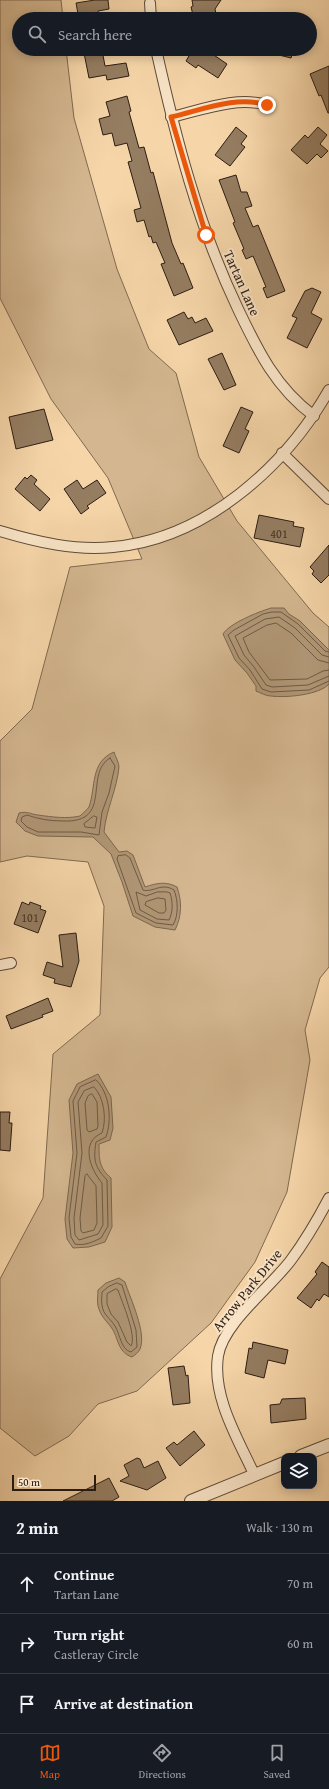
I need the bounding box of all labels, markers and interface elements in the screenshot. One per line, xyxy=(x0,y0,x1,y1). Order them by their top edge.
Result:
search box xyxy=(12,12,317,56)
icon: search xyxy=(26,23,48,45)
text: Search here xyxy=(58,24,132,45)
route end xyxy=(258,96,276,114)
route start xyxy=(197,226,215,244)
street label: Tartan Lane xyxy=(219,247,266,319)
house number: 401 xyxy=(270,525,288,542)
house number: 101 xyxy=(21,909,39,926)
street label: Arrow Park Drive xyxy=(207,1244,287,1336)
map controls xyxy=(281,1453,317,1489)
button: layers xyxy=(281,1453,317,1489)
scale bar xyxy=(12,1473,96,1492)
text: 50 m xyxy=(18,1474,40,1490)
text: 2 min xyxy=(16,1515,58,1540)
text: Walk · 130 m xyxy=(246,1518,313,1537)
text: Continue xyxy=(54,1564,115,1585)
icon: ahead xyxy=(16,1573,38,1595)
text: 70 m xyxy=(287,1574,313,1593)
text: Tartan Lane xyxy=(54,1585,119,1604)
text: Turn right xyxy=(54,1624,125,1645)
icon: right xyxy=(16,1633,38,1655)
text: 60 m xyxy=(287,1634,313,1653)
text: Castleray Circle xyxy=(54,1645,139,1664)
icon: arrive xyxy=(16,1693,38,1715)
text: Arrive at destination xyxy=(54,1693,193,1714)
tab: Map xyxy=(39,1742,61,1782)
tab: Directions xyxy=(139,1742,186,1782)
tab: Saved xyxy=(263,1742,290,1782)

